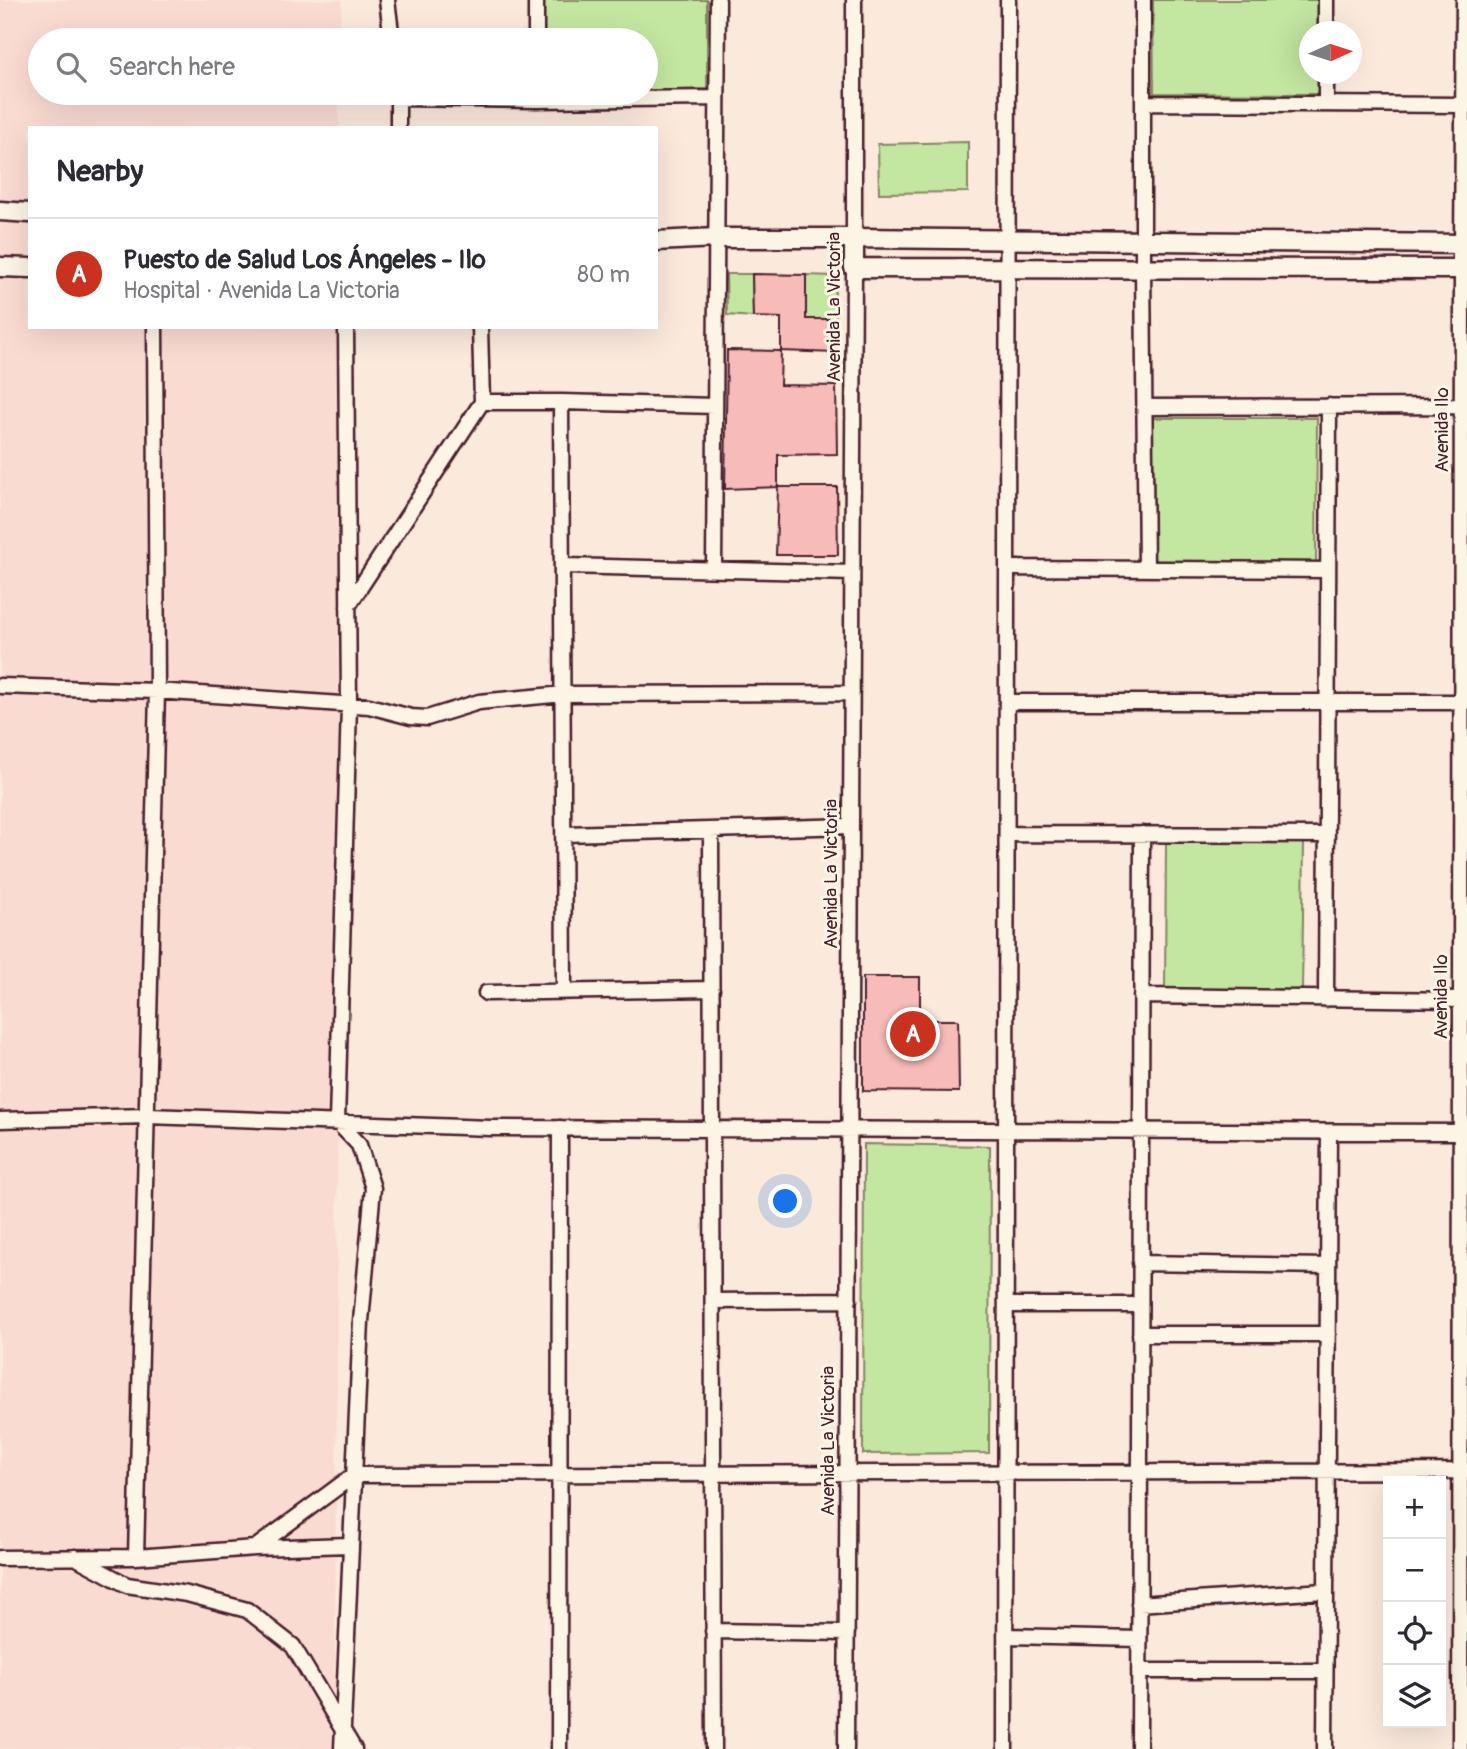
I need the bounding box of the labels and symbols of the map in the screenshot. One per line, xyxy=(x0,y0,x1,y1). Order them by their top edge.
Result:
north arrow xyxy=(1299,21,1362,84)
street label: Avenida La Victoria xyxy=(822,232,846,382)
street label: Avenida Ilo xyxy=(1430,387,1454,473)
street label: Avenida La Victoria xyxy=(819,799,843,949)
street label: Avenida Ilo xyxy=(1429,954,1453,1040)
pin: A xyxy=(890,1008,936,1060)
your location xyxy=(768,1184,802,1218)
street label: Avenida La Victoria xyxy=(816,1366,840,1516)

